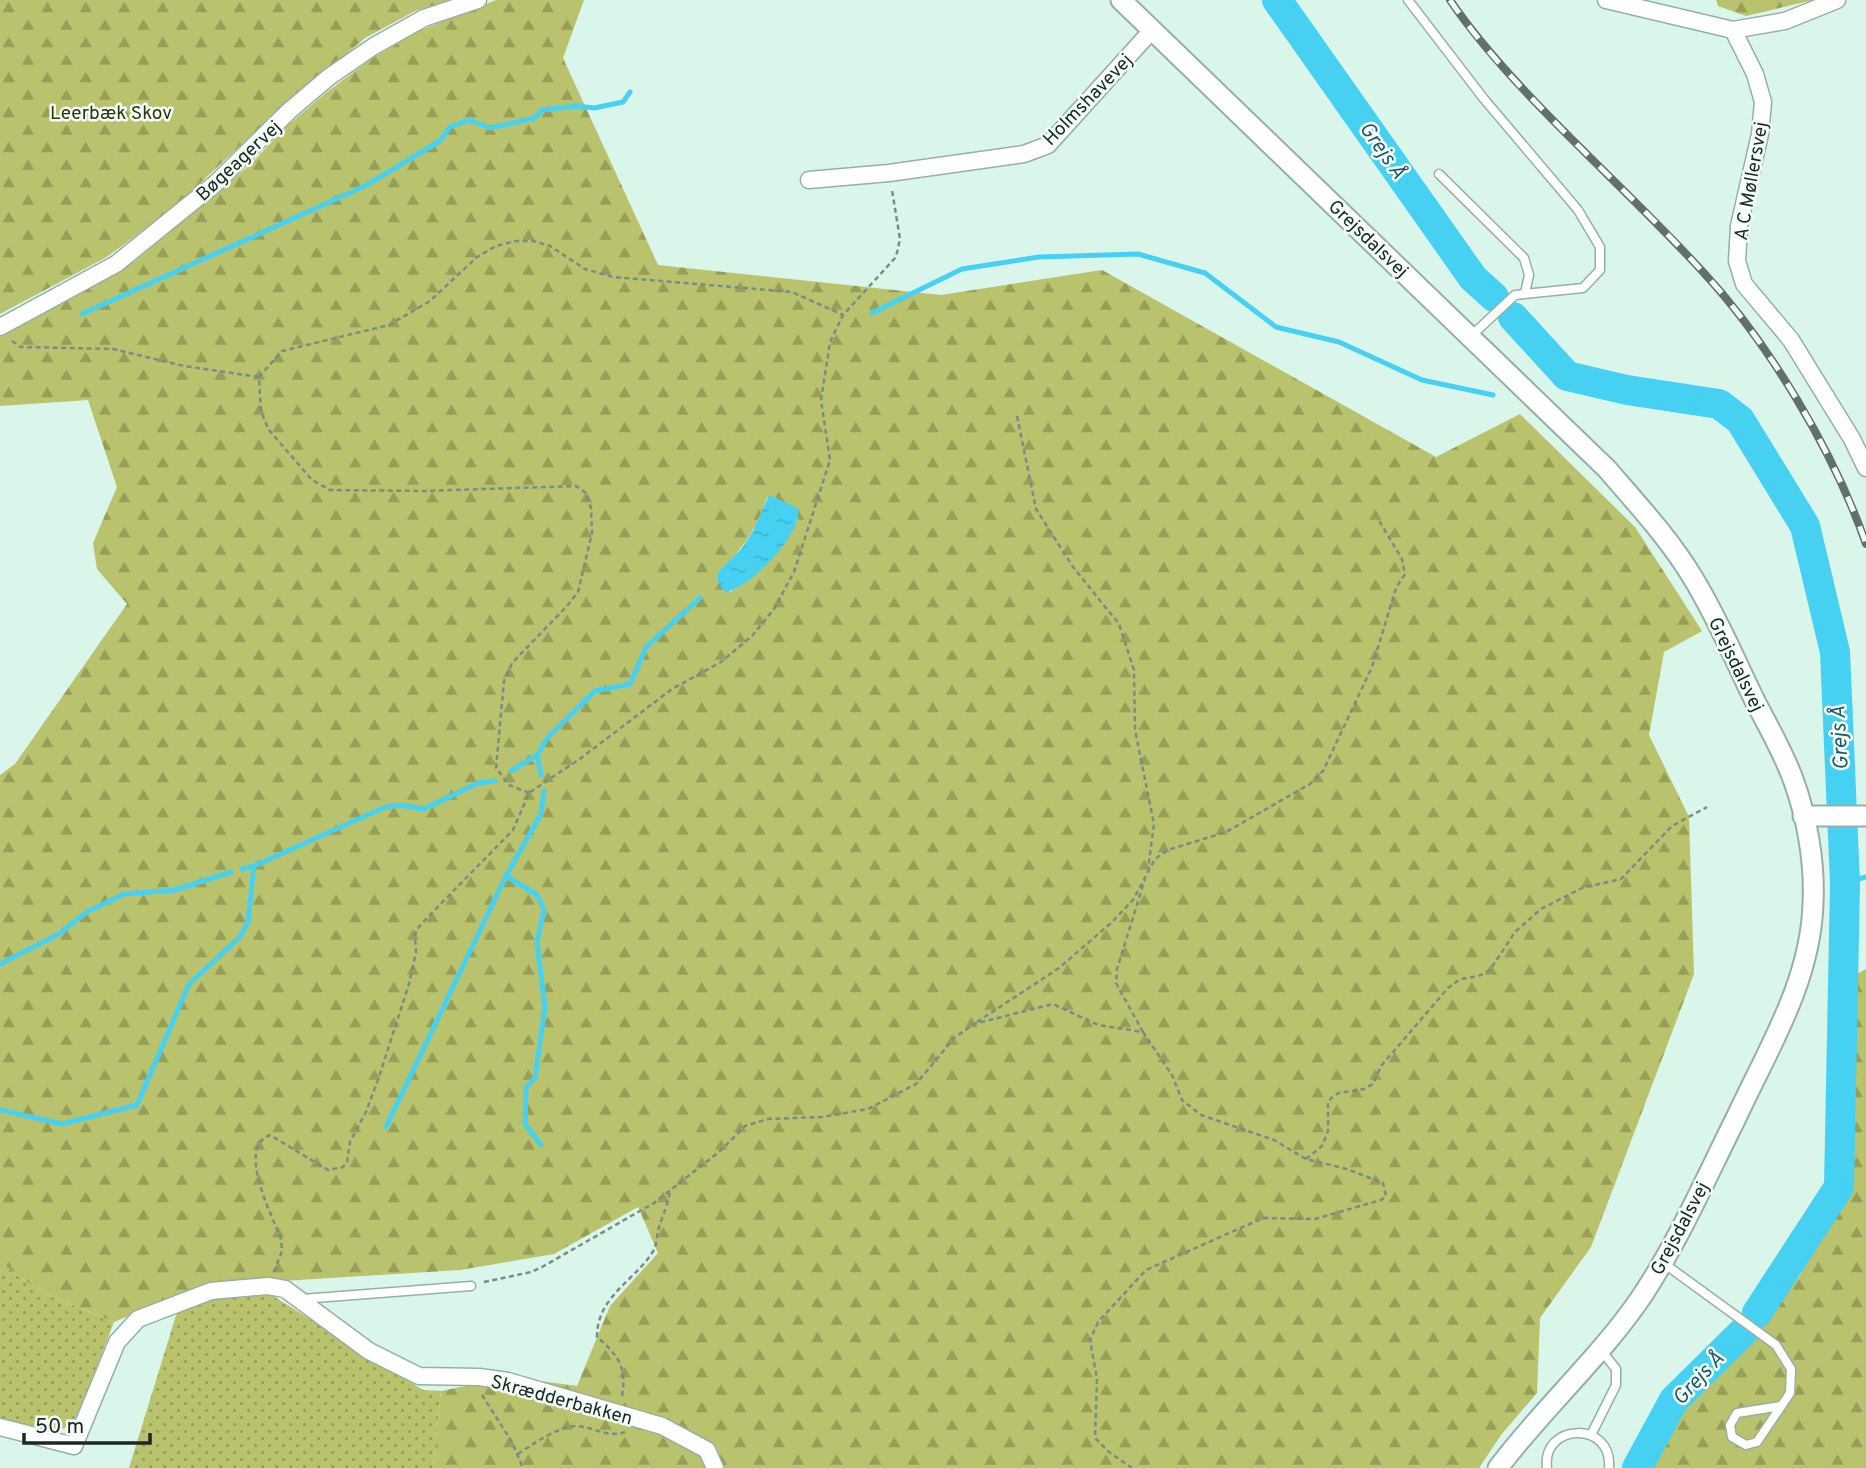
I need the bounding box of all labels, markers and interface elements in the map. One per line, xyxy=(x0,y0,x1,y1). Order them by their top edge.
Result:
street label: Holmshavevej xyxy=(1039,49,1138,151)
park label: Leerbæk Skov xyxy=(50,102,172,126)
street label: Bøgeagervej xyxy=(192,116,287,207)
water label: Grejs Å xyxy=(1352,117,1411,185)
street label: A C Møllersvej xyxy=(1730,120,1774,243)
street label: Grejsdalsvej xyxy=(1322,195,1413,284)
street label: Grejsdalsvej xyxy=(1702,613,1768,716)
water label: Grejs Å xyxy=(1825,705,1856,771)
street label: Grejsdalsvej xyxy=(1646,1178,1715,1280)
water label: Grejs Å xyxy=(1667,1346,1731,1412)
street label: Skrædderbakken xyxy=(488,1370,635,1431)
scale bar xyxy=(24,1402,150,1446)
text: 50 m xyxy=(35,1414,84,1441)

